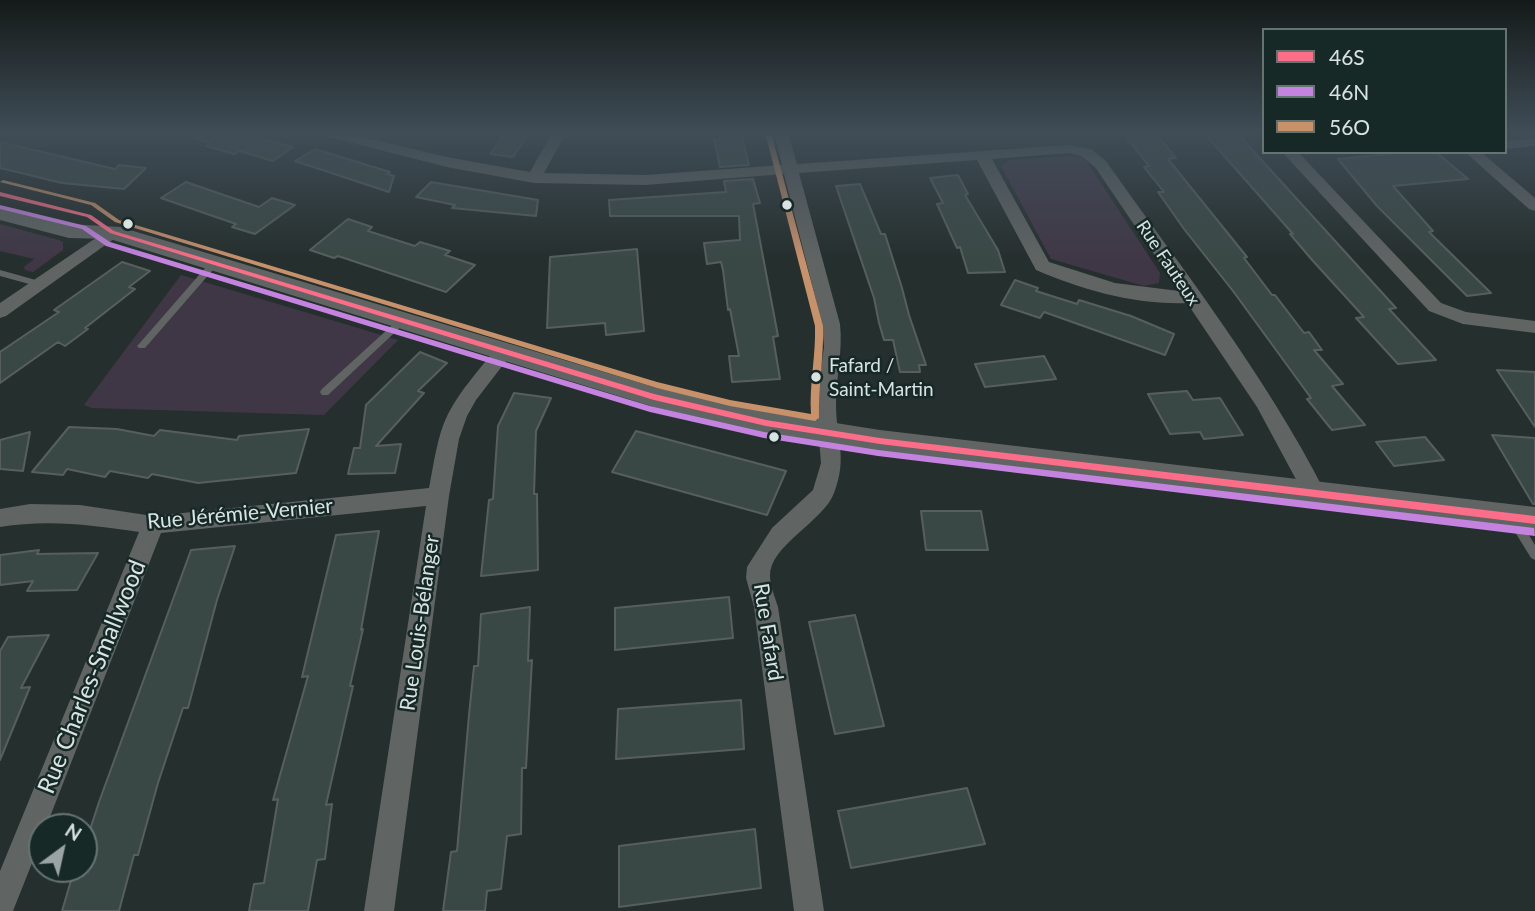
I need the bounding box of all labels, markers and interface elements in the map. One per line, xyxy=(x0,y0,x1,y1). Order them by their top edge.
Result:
legend xyxy=(1262,28,1507,154)
text: 46S xyxy=(1329,44,1365,69)
text: 46N xyxy=(1329,79,1369,104)
text: 56O xyxy=(1329,114,1370,139)
unlabelled marker xyxy=(780,198,794,212)
street label: Rue Fauteux xyxy=(1132,216,1204,310)
unlabelled marker xyxy=(121,217,135,231)
place label: Fafard / Saint-Martin xyxy=(829,355,934,399)
marker: Fafard / Saint-Martin xyxy=(809,370,823,384)
unlabelled marker xyxy=(767,430,781,444)
street label: Rue Jérémie-Vernier xyxy=(146,493,334,535)
street label: Rue Louis-Bélanger xyxy=(395,533,445,713)
street label: Rue Charles-Smallwood xyxy=(32,556,152,798)
street label: Rue Fafard xyxy=(748,581,788,683)
north arrow xyxy=(28,813,98,883)
text: N xyxy=(61,818,86,845)

